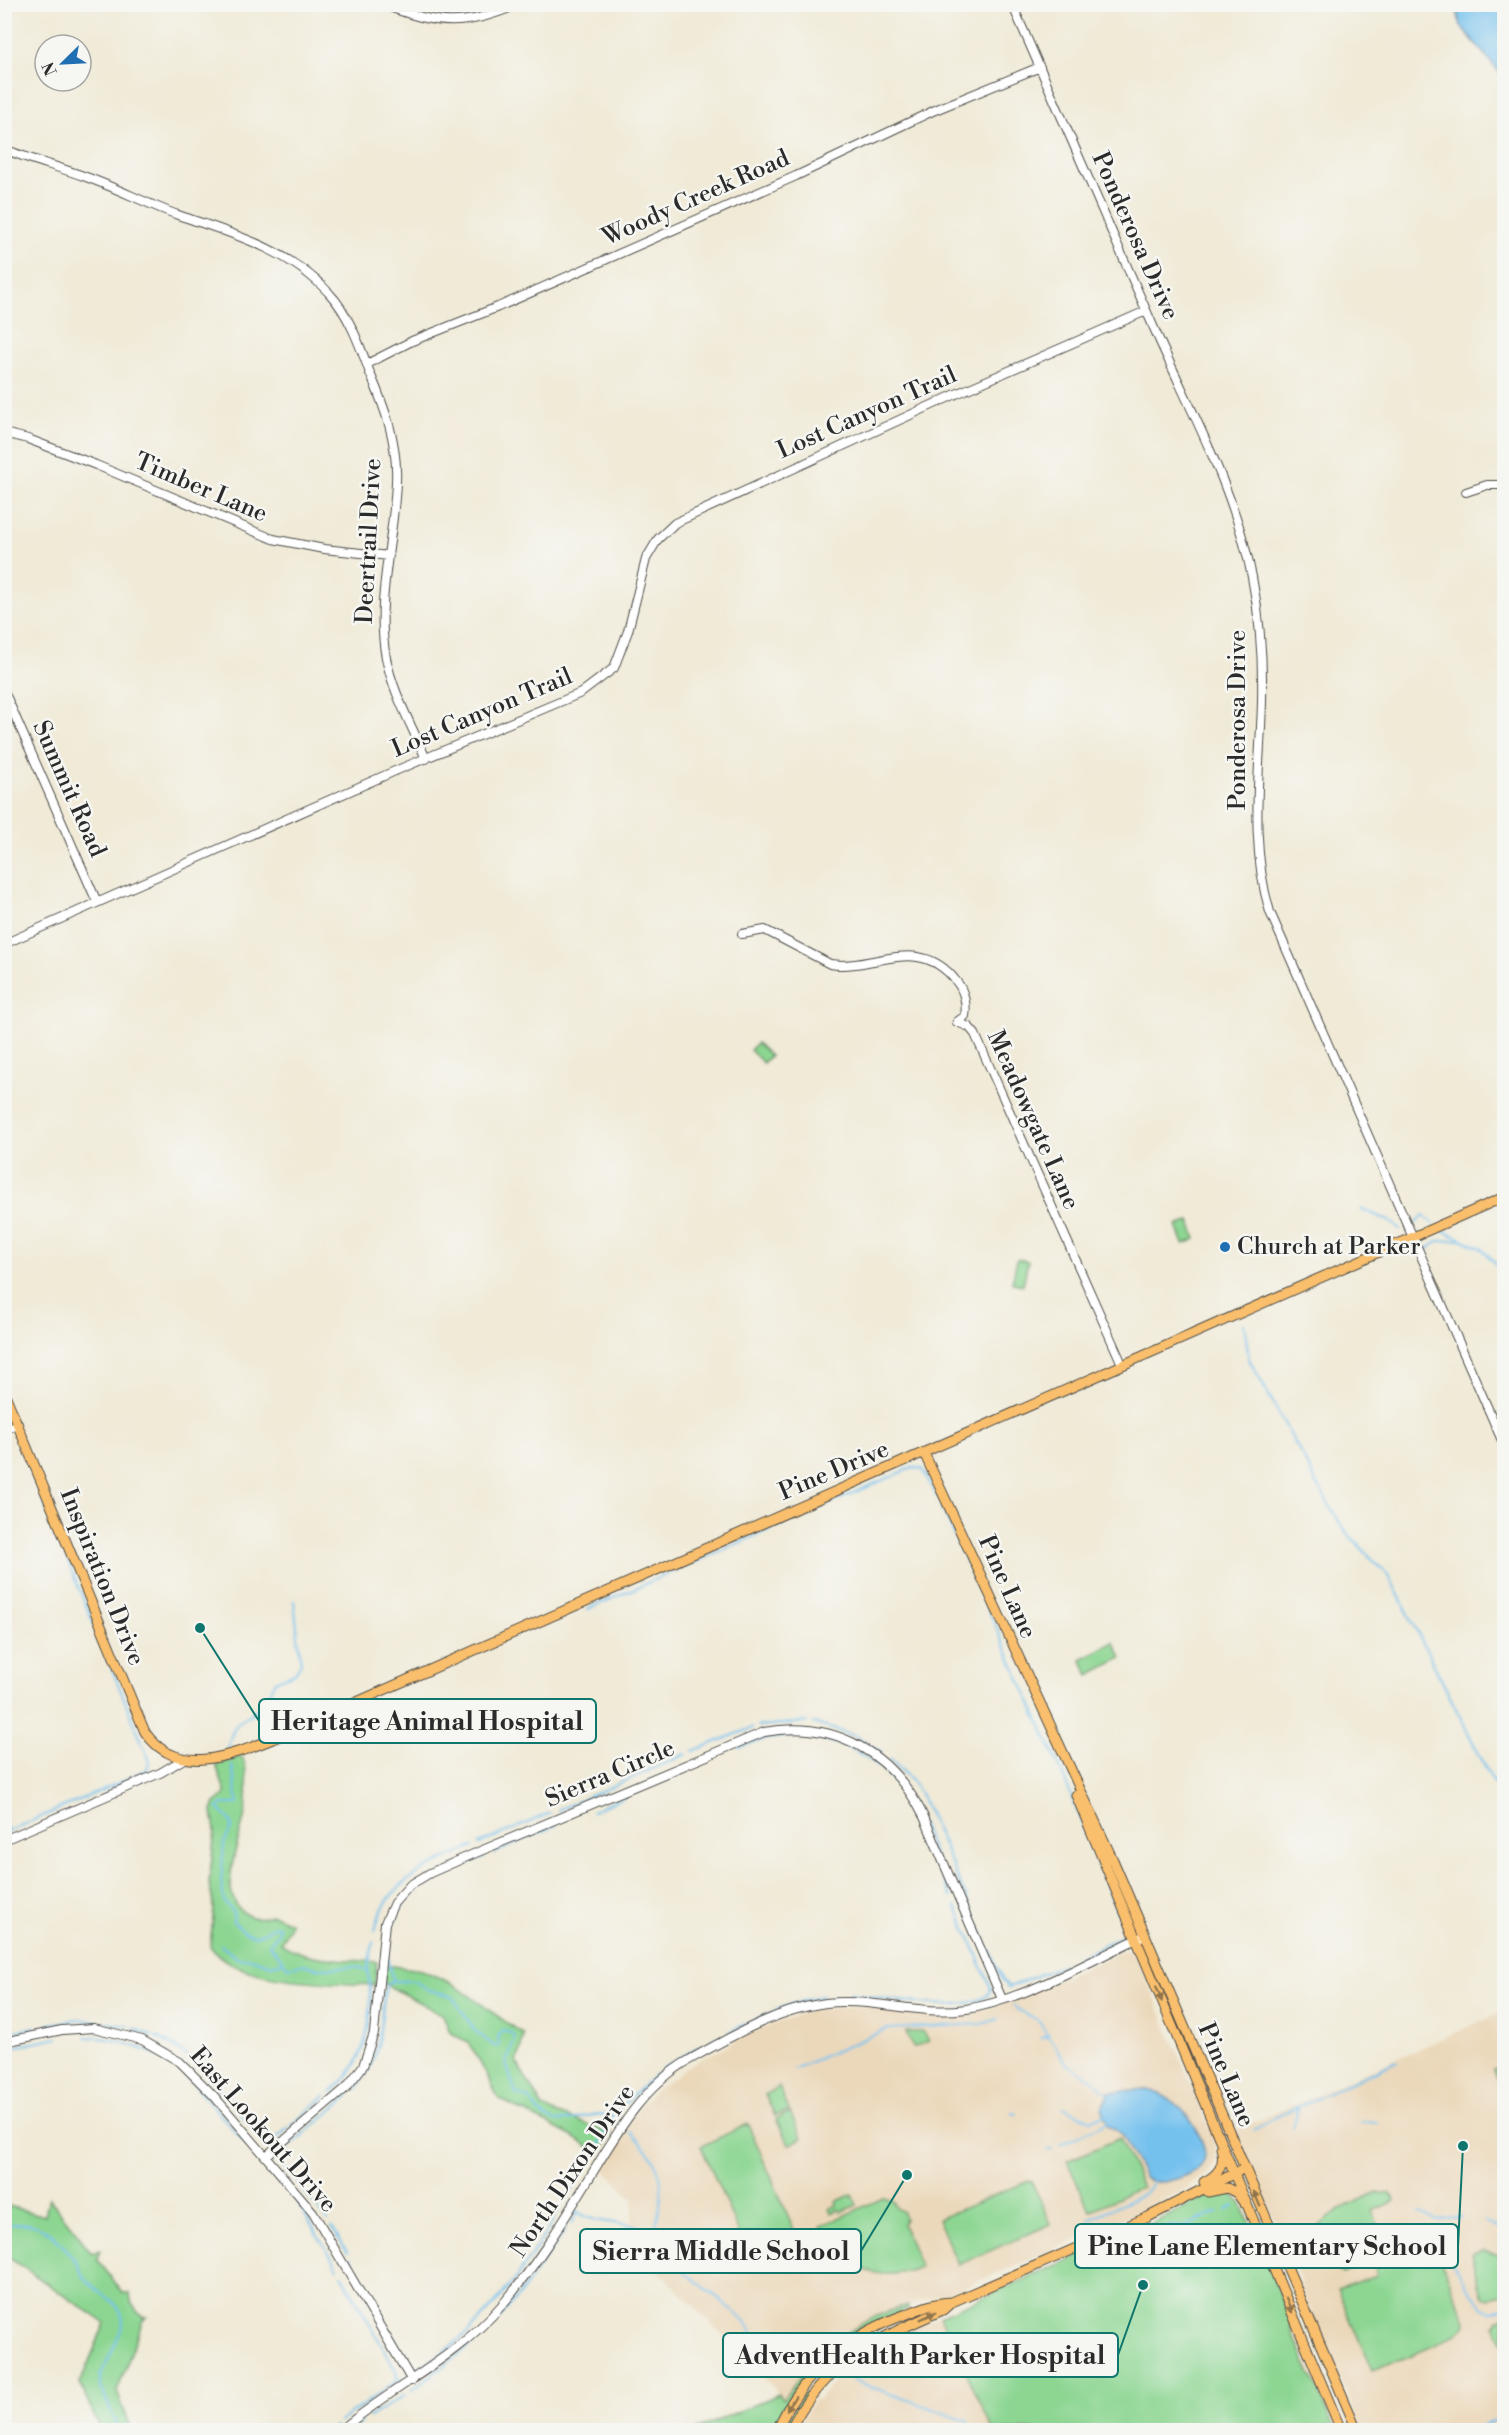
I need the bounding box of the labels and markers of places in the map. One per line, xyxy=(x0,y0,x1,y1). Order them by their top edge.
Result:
place label: Church at Parker xyxy=(1237,1232,1421,1262)
marker: Church at Parker xyxy=(1218,1240,1232,1254)
callout: Heritage Animal Hospital xyxy=(259,1699,596,1743)
callout: Pine Lane Elementary School xyxy=(1075,2224,1458,2268)
callout: Sierra Middle School xyxy=(580,2229,861,2273)
callout: AdventHealth Parker Hospital xyxy=(723,2333,1118,2377)

